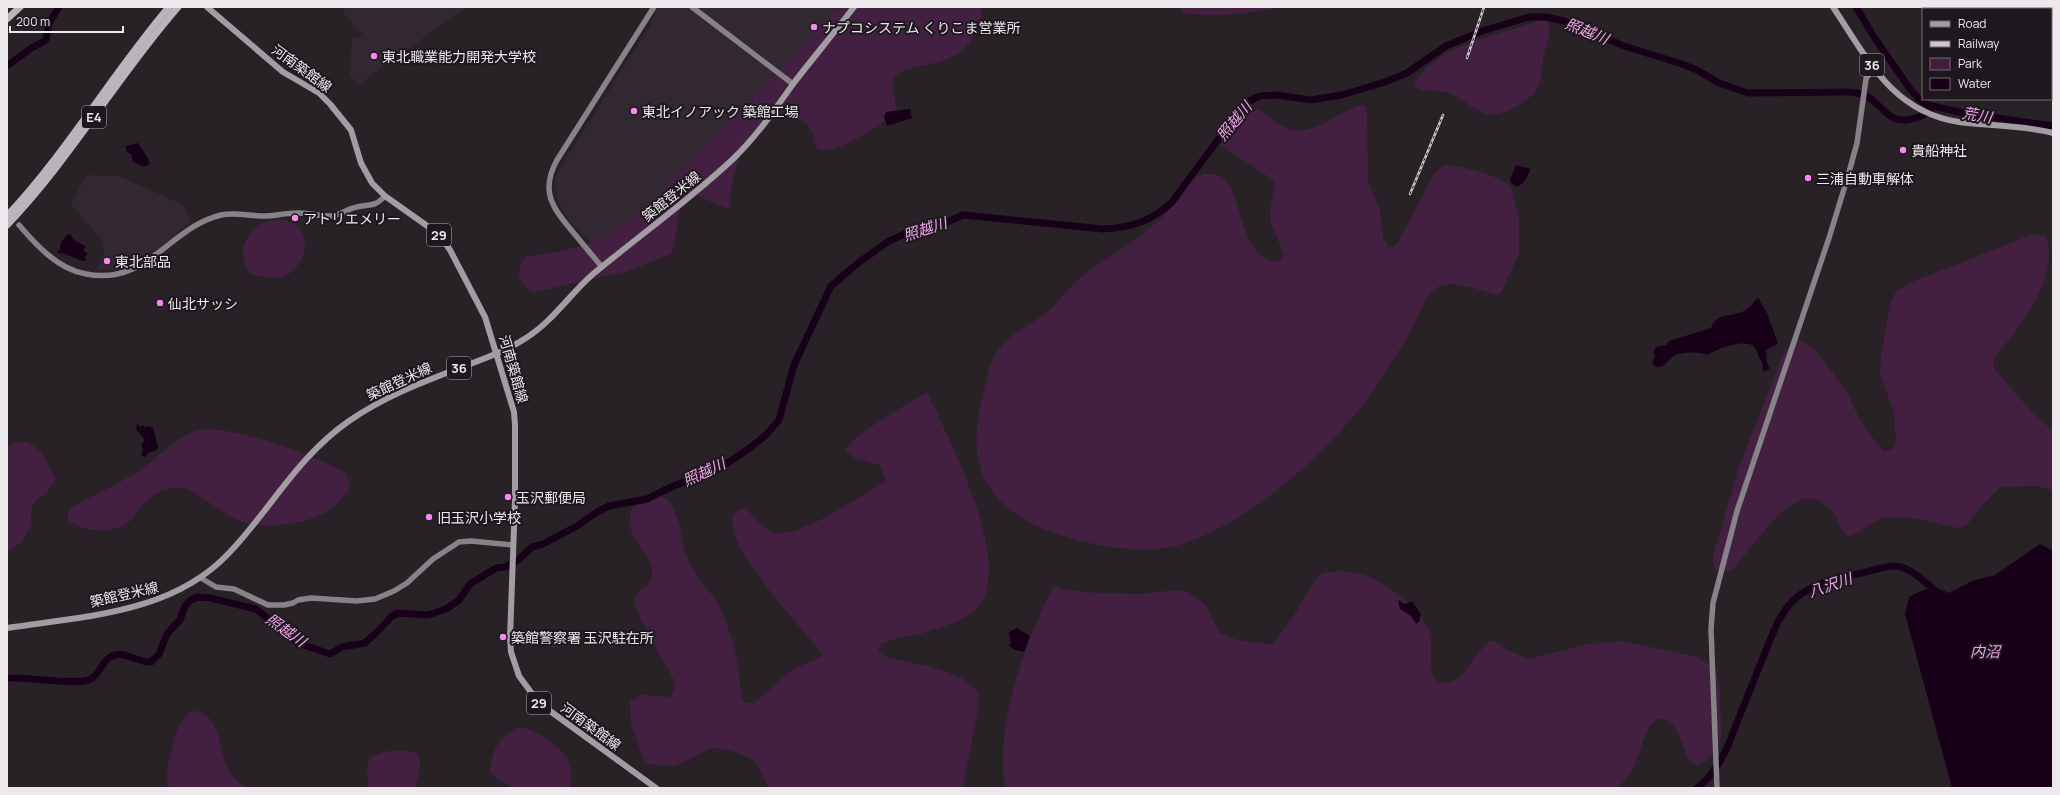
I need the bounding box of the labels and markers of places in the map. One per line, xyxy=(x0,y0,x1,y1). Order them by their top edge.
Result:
place label: ナプコシステム くりこま営業所 xyxy=(822,18,1020,37)
marker: ナプコシステム くりこま営業所 xyxy=(809,22,819,32)
place label: 東北職業能力開発大学校 xyxy=(382,47,536,66)
marker: 東北職業能力開発大学校 xyxy=(369,51,379,61)
place label: 東北イノアック 築館工場 xyxy=(642,102,799,121)
marker: 東北イノアック 築館工場 xyxy=(629,106,639,116)
place label: 貴船神社 xyxy=(1911,141,1967,160)
marker: 貴船神社 xyxy=(1898,145,1908,155)
place label: 三浦自動車解体 xyxy=(1816,169,1914,188)
marker: 三浦自動車解体 xyxy=(1803,173,1813,183)
place label: アトリエメリー xyxy=(303,209,401,228)
marker: アトリエメリー xyxy=(290,213,300,223)
place label: 東北部品 xyxy=(115,252,171,271)
marker: 東北部品 xyxy=(102,256,112,266)
place label: 仙北サッシ xyxy=(168,294,238,313)
marker: 仙北サッシ xyxy=(155,298,165,308)
place label: 玉沢郵便局 xyxy=(516,488,586,507)
marker: 玉沢郵便局 xyxy=(503,492,513,502)
place label: 旧玉沢小学校 xyxy=(437,508,521,527)
marker: 旧玉沢小学校 xyxy=(424,512,434,522)
place label: 築館警察署 玉沢駐在所 xyxy=(511,628,654,647)
marker: 築館警察署 玉沢駐在所 xyxy=(498,632,508,642)

